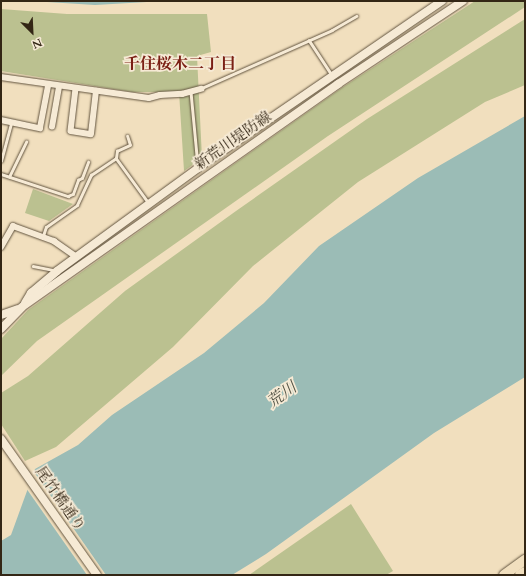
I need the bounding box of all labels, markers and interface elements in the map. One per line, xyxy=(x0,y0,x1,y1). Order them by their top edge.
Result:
north arrow xyxy=(12,12,52,52)
text: N xyxy=(30,35,45,52)
district label: 千住桜木二丁目 xyxy=(124,54,236,74)
street label: 新荒川堤防線 xyxy=(191,108,275,174)
water label: 荒川 xyxy=(263,378,301,412)
street label: 尾竹橋通り xyxy=(31,463,89,535)

